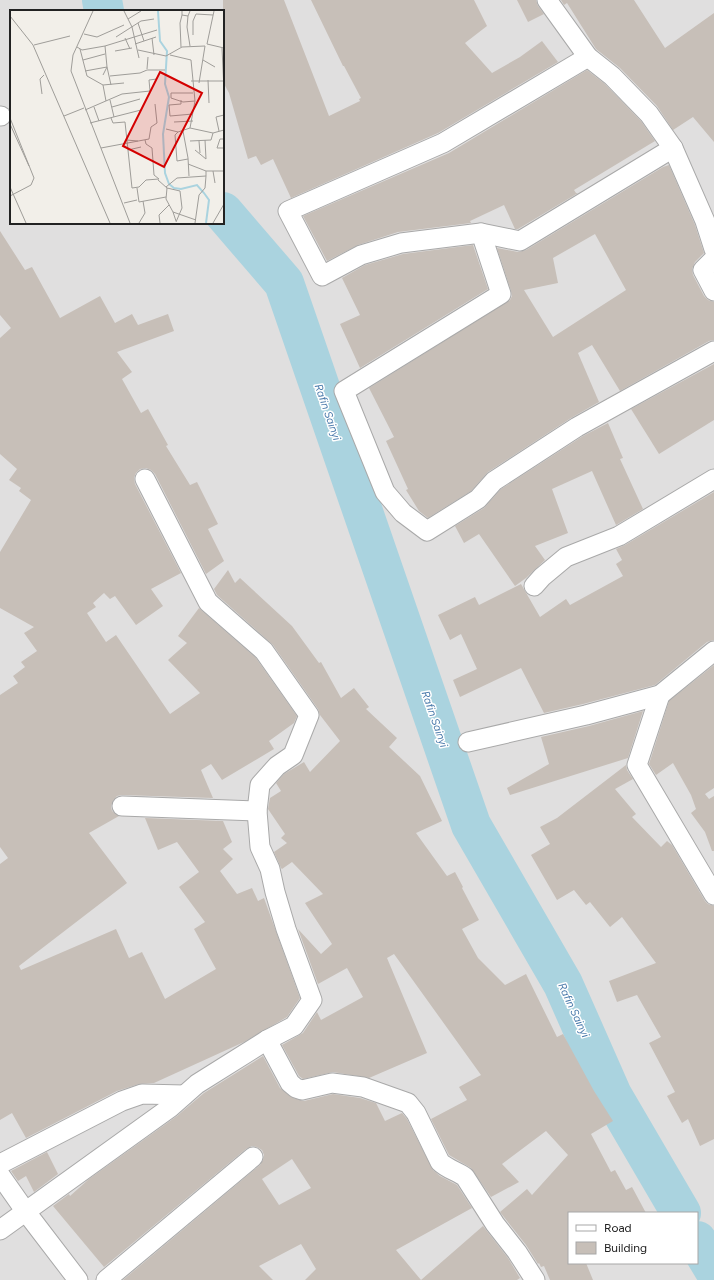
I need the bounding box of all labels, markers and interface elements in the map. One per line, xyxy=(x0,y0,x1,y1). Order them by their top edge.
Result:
inset map xyxy=(10,10,224,224)
water label: Rafin Sainyi xyxy=(312,382,343,443)
water label: Rafin Sainyi xyxy=(419,689,450,750)
water label: Rafin Sainyi xyxy=(555,981,592,1040)
legend xyxy=(568,1212,698,1264)
text: Road xyxy=(604,1221,632,1235)
text: Building xyxy=(604,1241,647,1255)

